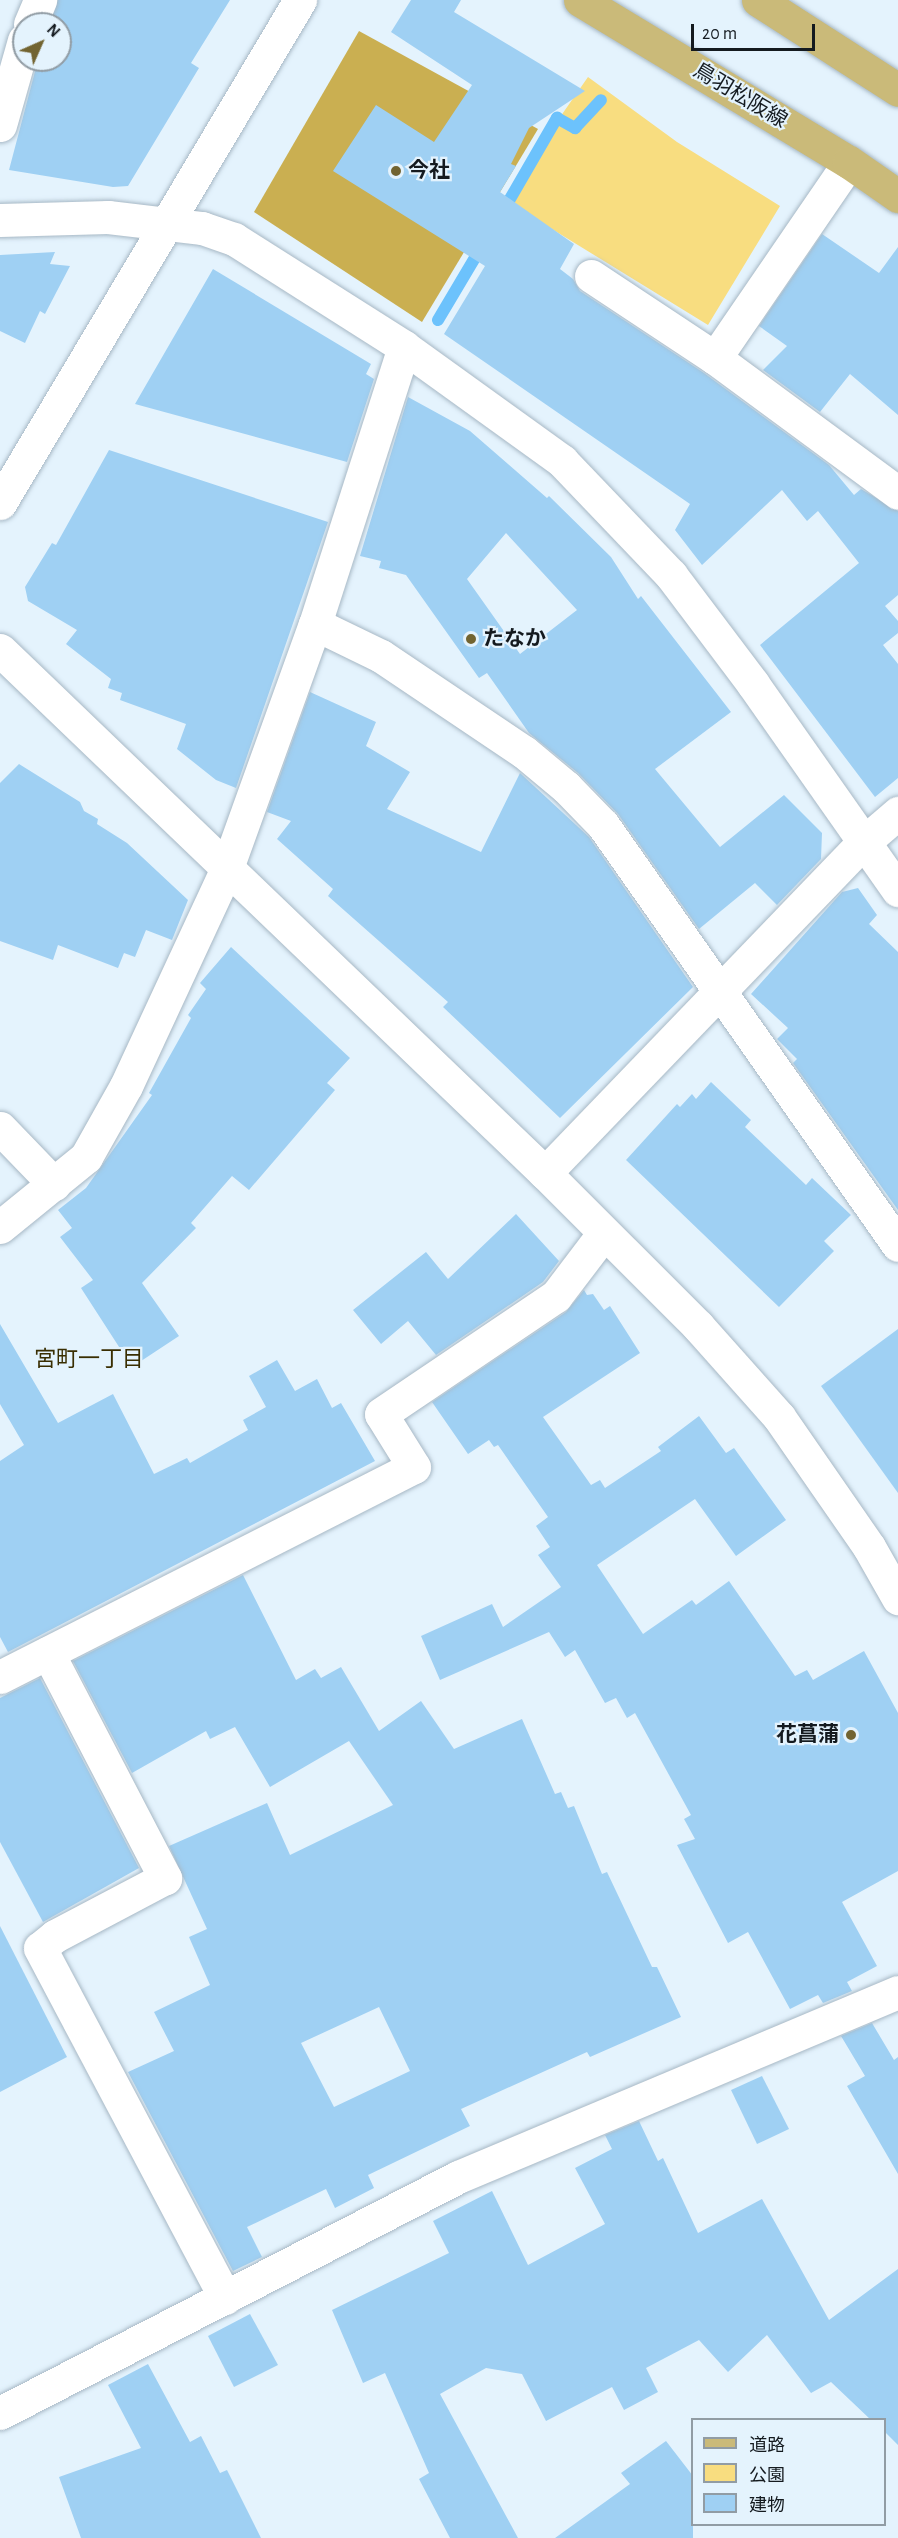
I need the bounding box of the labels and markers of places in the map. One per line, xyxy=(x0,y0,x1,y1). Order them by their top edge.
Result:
place label: 今社 xyxy=(408,158,450,184)
marker: 今社 xyxy=(389,164,403,178)
place label: たなか xyxy=(483,626,546,652)
marker: たなか xyxy=(464,632,478,646)
place label: 花菖蒲 xyxy=(776,1722,839,1748)
marker: 花菖蒲 xyxy=(844,1728,858,1742)

